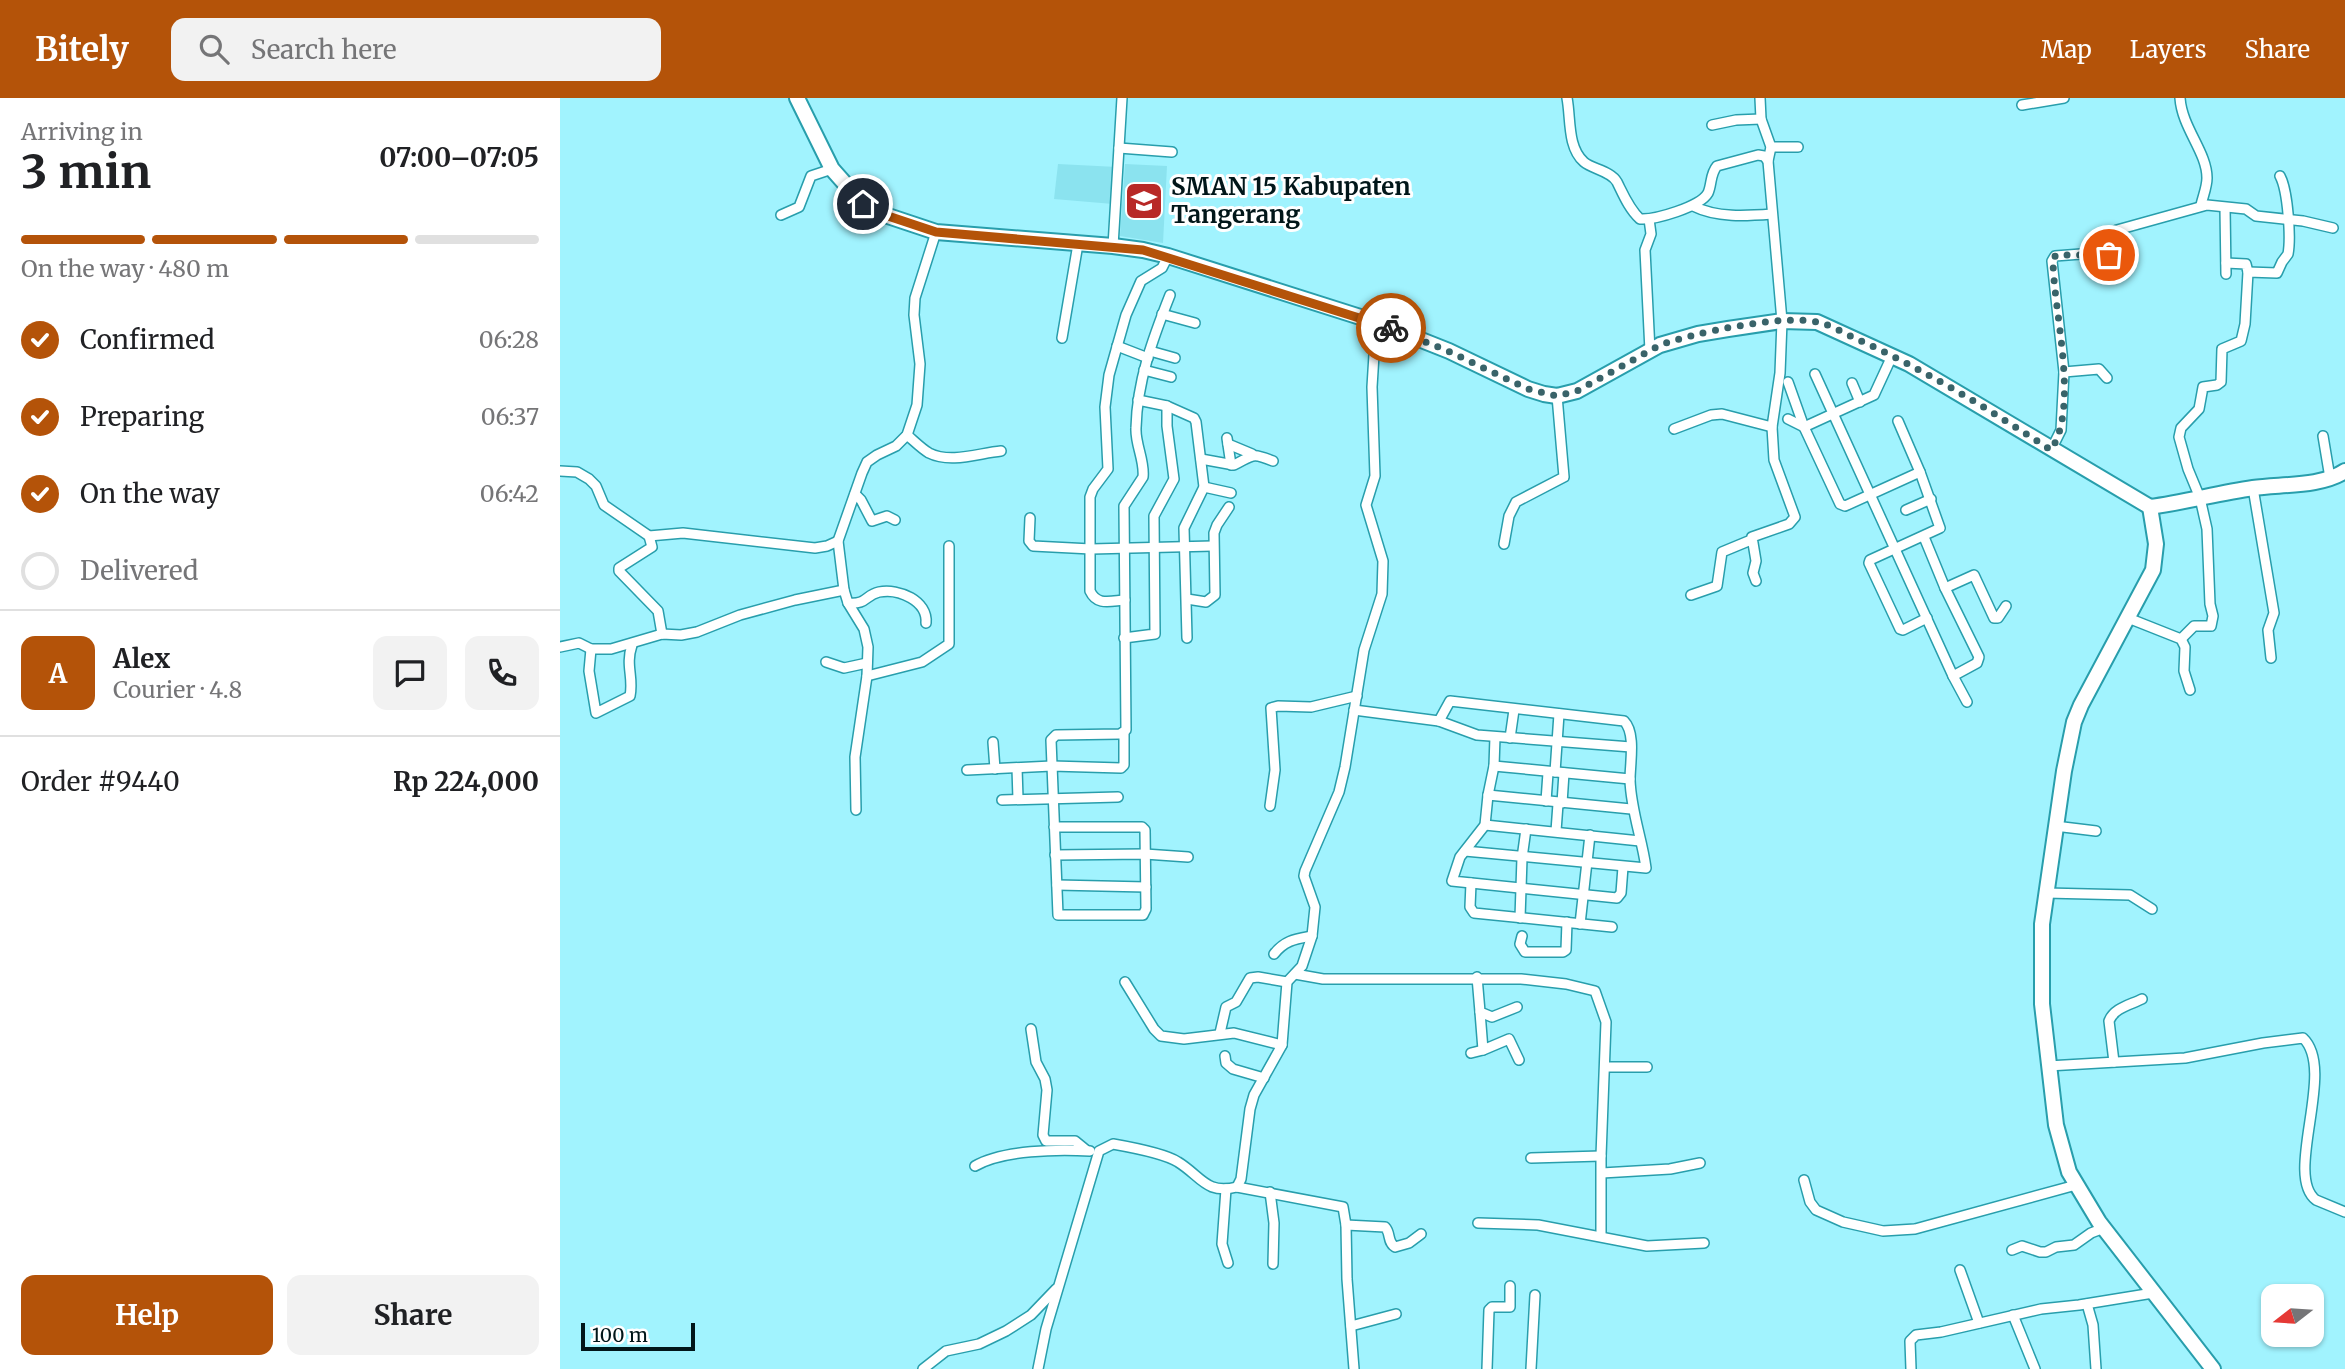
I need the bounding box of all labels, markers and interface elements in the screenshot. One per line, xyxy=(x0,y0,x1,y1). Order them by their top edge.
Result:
search box xyxy=(171,18,661,81)
text: Bitely xyxy=(35,29,129,70)
icon: search xyxy=(195,30,233,68)
text: Search here xyxy=(251,33,397,66)
text: Map xyxy=(2041,34,2092,65)
text: Layers xyxy=(2130,34,2206,65)
text: Share xyxy=(2244,34,2310,65)
text: Arriving in xyxy=(21,117,143,146)
text: 07:00–07:05 xyxy=(379,141,539,174)
text: 3 min xyxy=(21,143,151,201)
place label: SMAN 15 Kabupaten Tangerang xyxy=(1171,171,1410,230)
pin xyxy=(833,174,893,234)
school or university icon: SMAN 15 Kabupaten Tangerang xyxy=(1123,180,1165,222)
icon: home xyxy=(844,185,882,223)
pin xyxy=(2079,225,2139,285)
icon: bag xyxy=(2090,236,2128,274)
text: On the way · 480 m xyxy=(21,254,229,283)
courier xyxy=(1356,293,1426,363)
icon: bike xyxy=(1372,309,1410,347)
icon: check xyxy=(21,321,59,359)
text: Confirmed xyxy=(80,323,215,356)
text: 06:28 xyxy=(479,325,539,354)
icon: check xyxy=(21,398,59,436)
text: Preparing xyxy=(80,400,204,433)
text: 06:37 xyxy=(481,402,539,431)
icon: check xyxy=(21,475,59,513)
text: On the way xyxy=(80,477,220,510)
text: 06:42 xyxy=(480,479,539,508)
text: Delivered xyxy=(80,554,199,587)
button: chat xyxy=(373,636,447,710)
button: phone xyxy=(465,636,539,710)
text: Alex xyxy=(113,642,170,675)
text: A xyxy=(49,657,67,690)
text: Courier · 4.8 xyxy=(113,675,242,704)
text: Order #9440 xyxy=(21,765,180,798)
text: Rp 224,000 xyxy=(393,765,539,798)
button: Help xyxy=(21,1275,273,1355)
button: Share xyxy=(287,1275,539,1355)
north arrow xyxy=(2261,1284,2324,1348)
map controls xyxy=(2261,1284,2324,1347)
scale bar xyxy=(581,1320,695,1352)
text: 100 m xyxy=(592,1323,648,1347)

